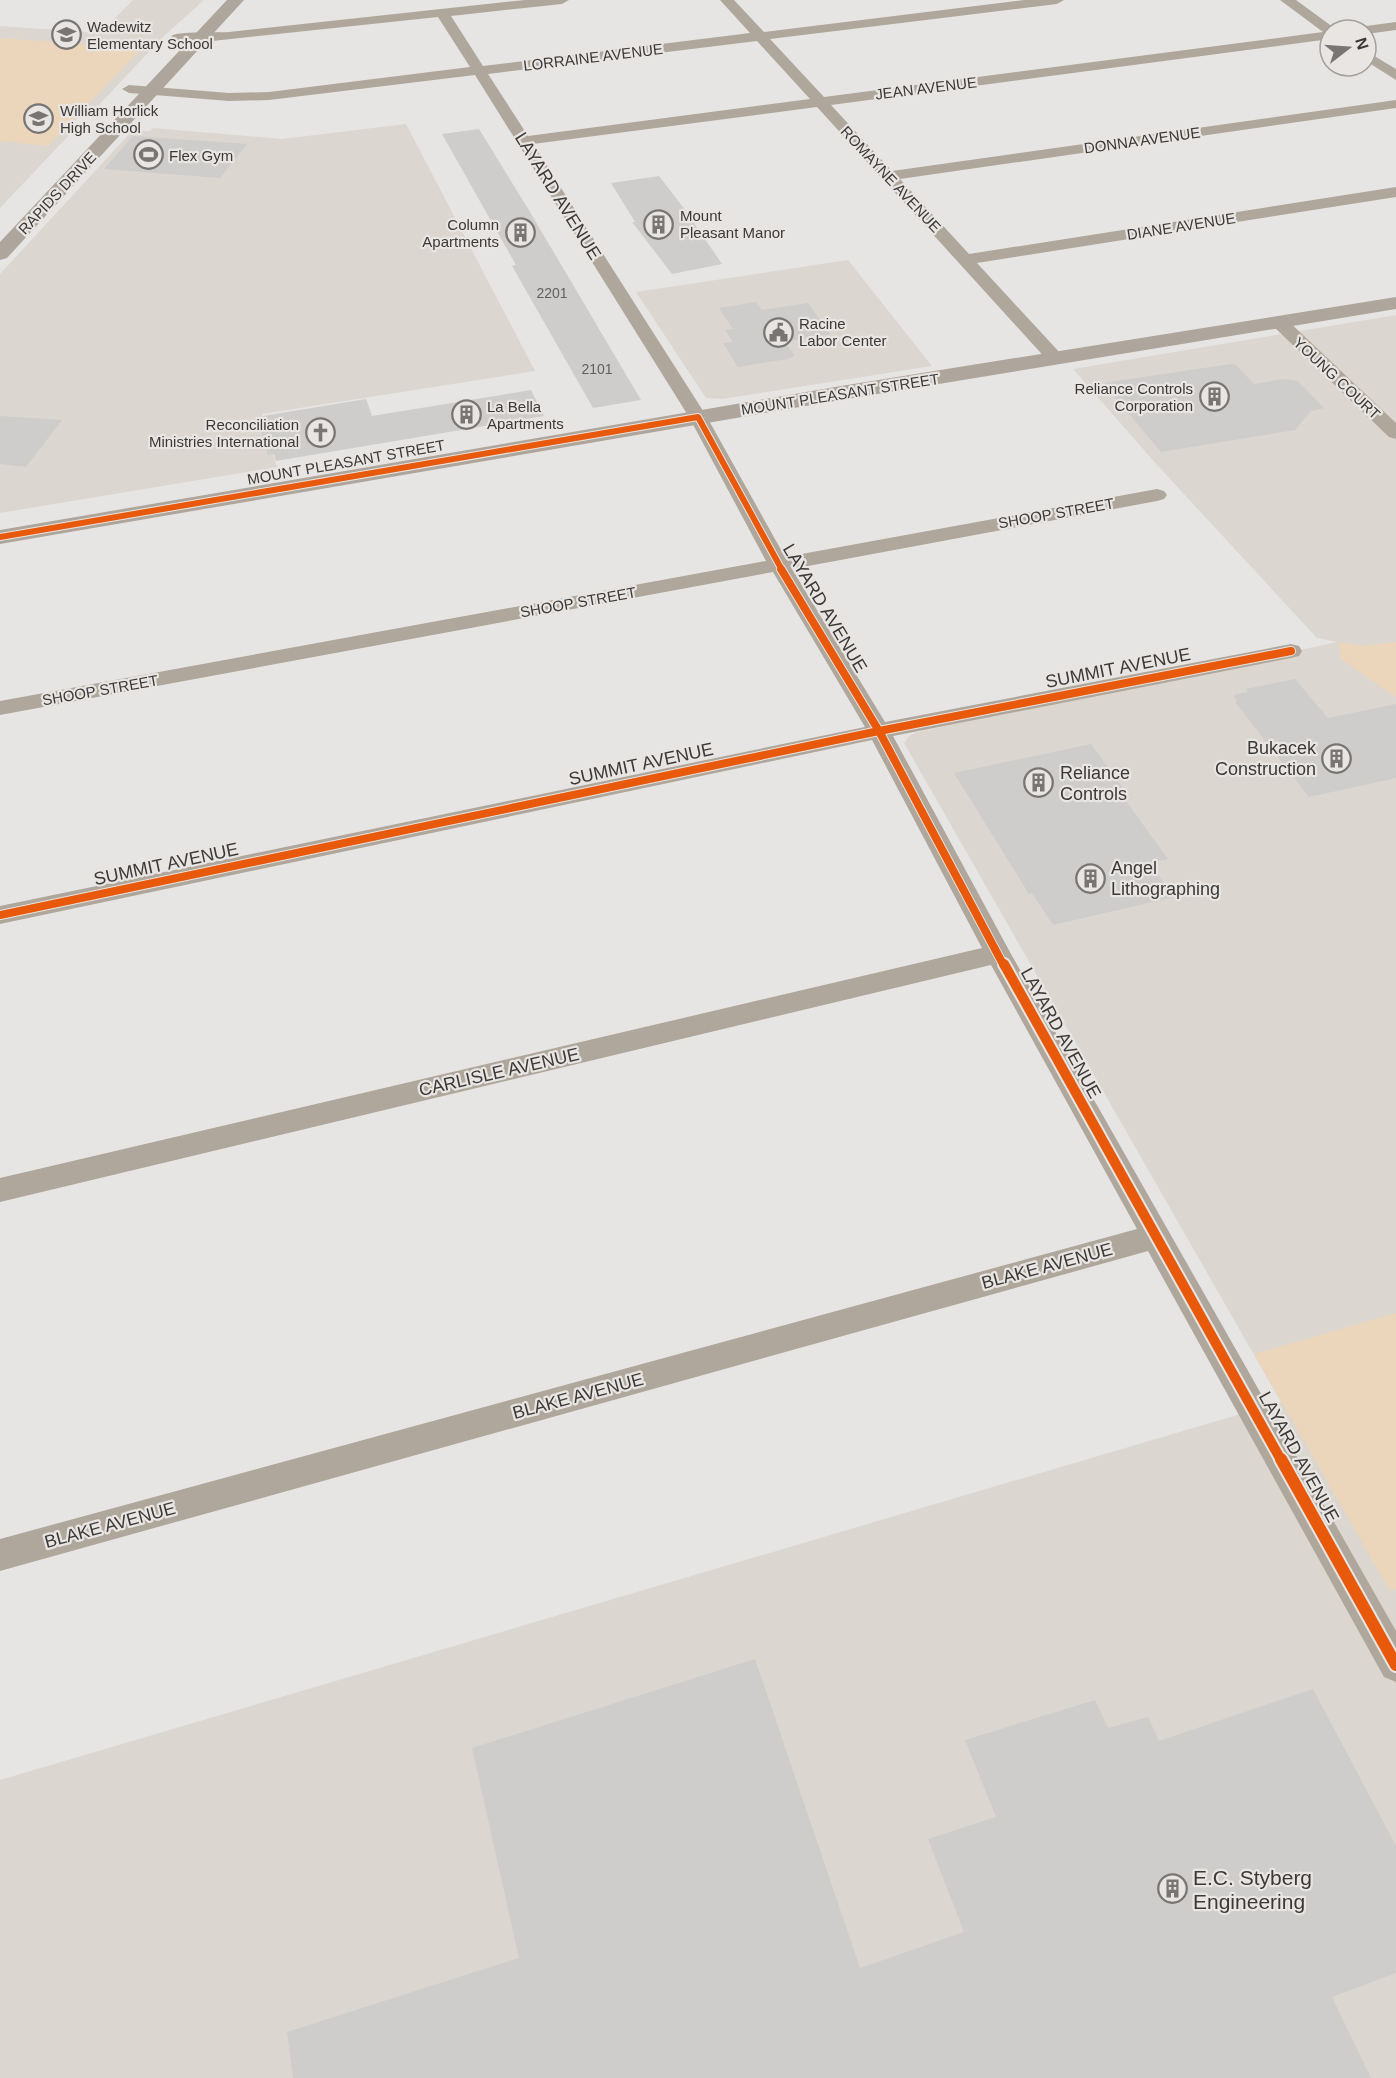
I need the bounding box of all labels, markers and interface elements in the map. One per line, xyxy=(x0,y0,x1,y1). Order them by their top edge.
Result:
place label: Wadewitz Elementary School xyxy=(87,18,213,52)
north arrow xyxy=(1318,18,1378,78)
school or university icon: Wadewitz Elementary School xyxy=(50,19,82,51)
text: N xyxy=(1352,36,1372,52)
street label: LORRAINE AVENUE xyxy=(522,40,664,74)
street label: JEAN AVENUE xyxy=(874,73,978,103)
place label: William Horlick High School xyxy=(60,102,159,136)
school or university icon: William Horlick High School xyxy=(23,103,55,135)
street label: ROMAYNE AVENUE xyxy=(838,123,944,235)
street label: DONNA AVENUE xyxy=(1083,123,1201,157)
street label: LAYARD AVENUE xyxy=(511,129,605,263)
sports icon: Flex Gym xyxy=(132,139,164,171)
place label: Flex Gym xyxy=(169,147,233,164)
street label: RAPIDS DRIVE xyxy=(15,148,99,238)
place label: Mount Pleasant Manor xyxy=(680,207,785,241)
building icon: Mount Pleasant Manor xyxy=(643,208,675,240)
street label: DIANE AVENUE xyxy=(1125,209,1237,243)
place label: Column Apartments xyxy=(422,216,499,250)
building icon: Column Apartments xyxy=(504,217,536,249)
house number: 2201 xyxy=(536,285,568,301)
place label: Racine Labor Center xyxy=(799,315,887,349)
public building icon: Racine Labor Center xyxy=(762,316,794,348)
street label: YOUNG COURT xyxy=(1290,334,1384,422)
house number: 2101 xyxy=(581,361,613,377)
street label: MOUNT PLEASANT STREET xyxy=(740,370,940,418)
place label: Reliance Controls Corporation xyxy=(1075,380,1193,414)
building icon: Reliance Controls Corporation xyxy=(1198,381,1230,413)
place label: La Bella Apartments xyxy=(487,398,564,432)
building icon: La Bella Apartments xyxy=(450,399,482,431)
place label: Reconciliation Ministries International xyxy=(149,416,299,450)
church icon: Reconciliation Ministries International xyxy=(304,417,336,449)
street label: MOUNT PLEASANT STREET xyxy=(246,436,446,488)
street label: SHOOP STREET xyxy=(997,494,1115,532)
street label: LAYARD AVENUE xyxy=(779,540,871,676)
street label: SHOOP STREET xyxy=(519,583,637,621)
street label: SUMMIT AVENUE xyxy=(1044,644,1192,692)
street label: SHOOP STREET xyxy=(41,671,159,709)
place label: Bukacek Construction xyxy=(1215,738,1317,779)
street label: SUMMIT AVENUE xyxy=(567,739,715,789)
building icon: Bukacek Construction xyxy=(1321,742,1353,774)
place label: Reliance Controls xyxy=(1060,763,1130,804)
building icon: Reliance Controls xyxy=(1023,767,1055,799)
street label: SUMMIT AVENUE xyxy=(92,839,240,889)
place label: Angel Lithographing xyxy=(1111,858,1220,899)
building icon: Angel Lithographing xyxy=(1074,862,1106,894)
street label: LAYARD AVENUE xyxy=(1017,964,1105,1102)
street label: CARLISLE AVENUE xyxy=(417,1044,581,1100)
street label: BLAKE AVENUE xyxy=(979,1239,1115,1293)
street label: BLAKE AVENUE xyxy=(510,1369,646,1423)
street label: LAYARD AVENUE xyxy=(1255,1388,1343,1526)
street label: BLAKE AVENUE xyxy=(42,1498,178,1552)
place label: E.C. Styberg Engineering xyxy=(1193,1866,1312,1913)
building icon: E.C. Styberg Engineering xyxy=(1156,1873,1188,1905)

